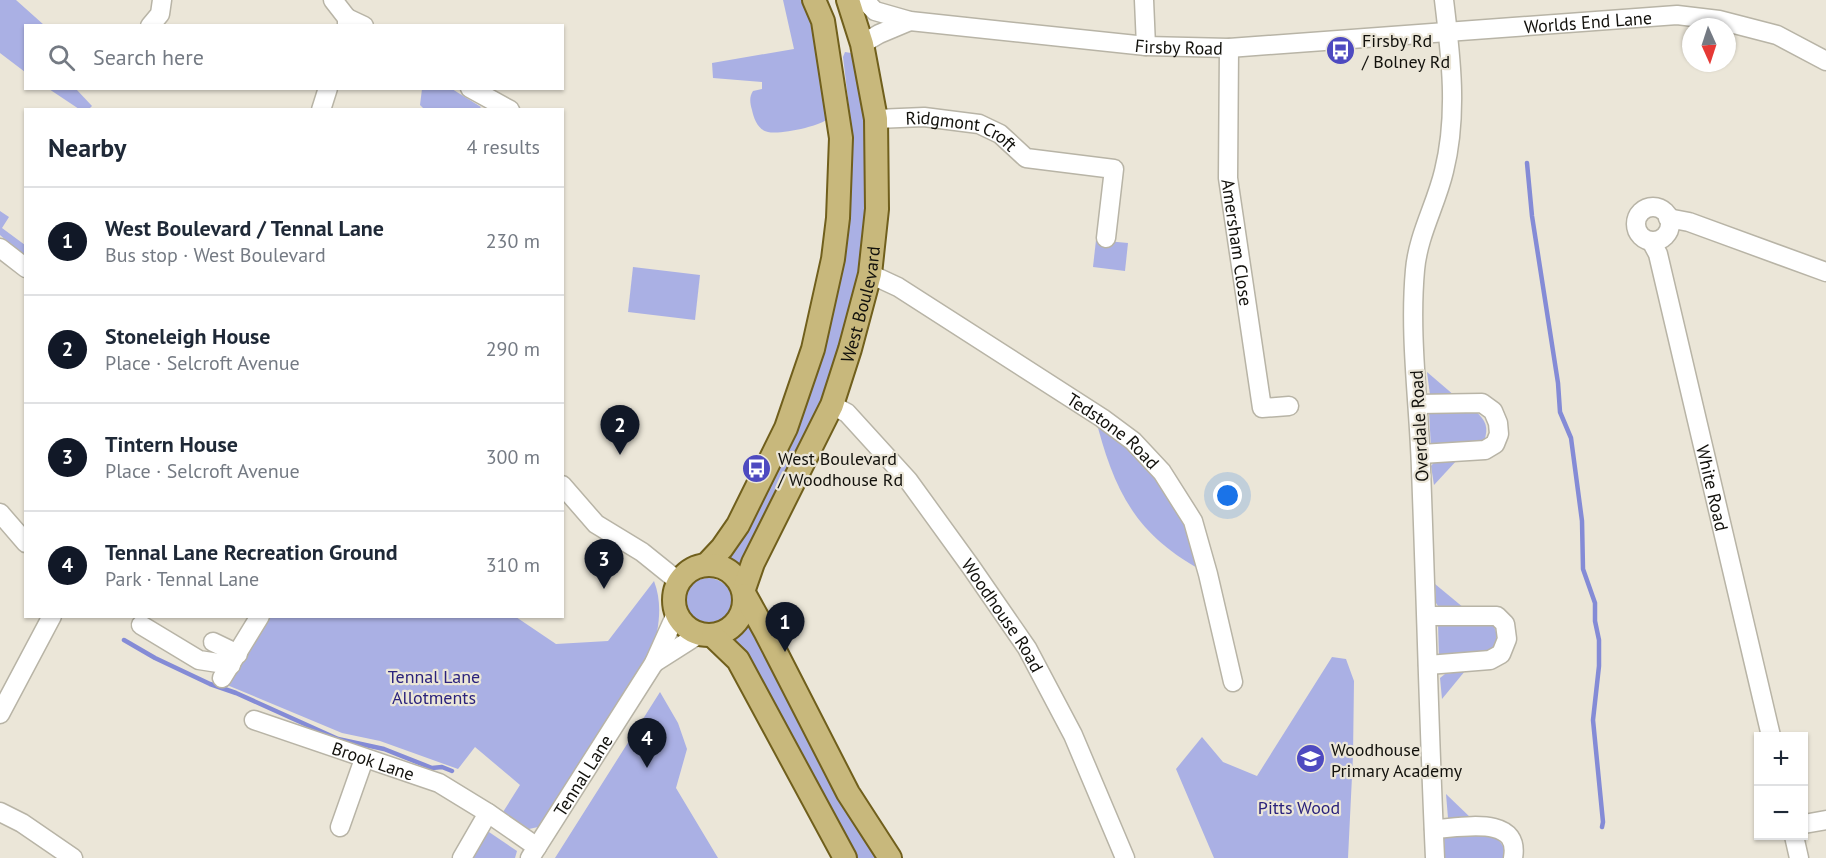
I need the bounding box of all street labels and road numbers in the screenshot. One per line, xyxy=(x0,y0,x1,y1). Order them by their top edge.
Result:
street label: Worlds End Lane xyxy=(1523,5,1653,38)
street label: Firsby Road xyxy=(1134,33,1223,59)
street label: Ridgmont Croft xyxy=(905,105,1022,156)
street label: Amersham Close xyxy=(1217,177,1258,307)
street label: West Boulevard xyxy=(835,245,884,365)
street label: Overdale Road xyxy=(1405,370,1433,482)
street label: Tedstone Road xyxy=(1063,387,1165,474)
street label: White Road xyxy=(1692,443,1734,533)
street label: Woodhouse Road xyxy=(957,554,1049,676)
street label: Tennal Lane xyxy=(548,730,617,820)
street label: Brook Lane xyxy=(329,736,418,785)

